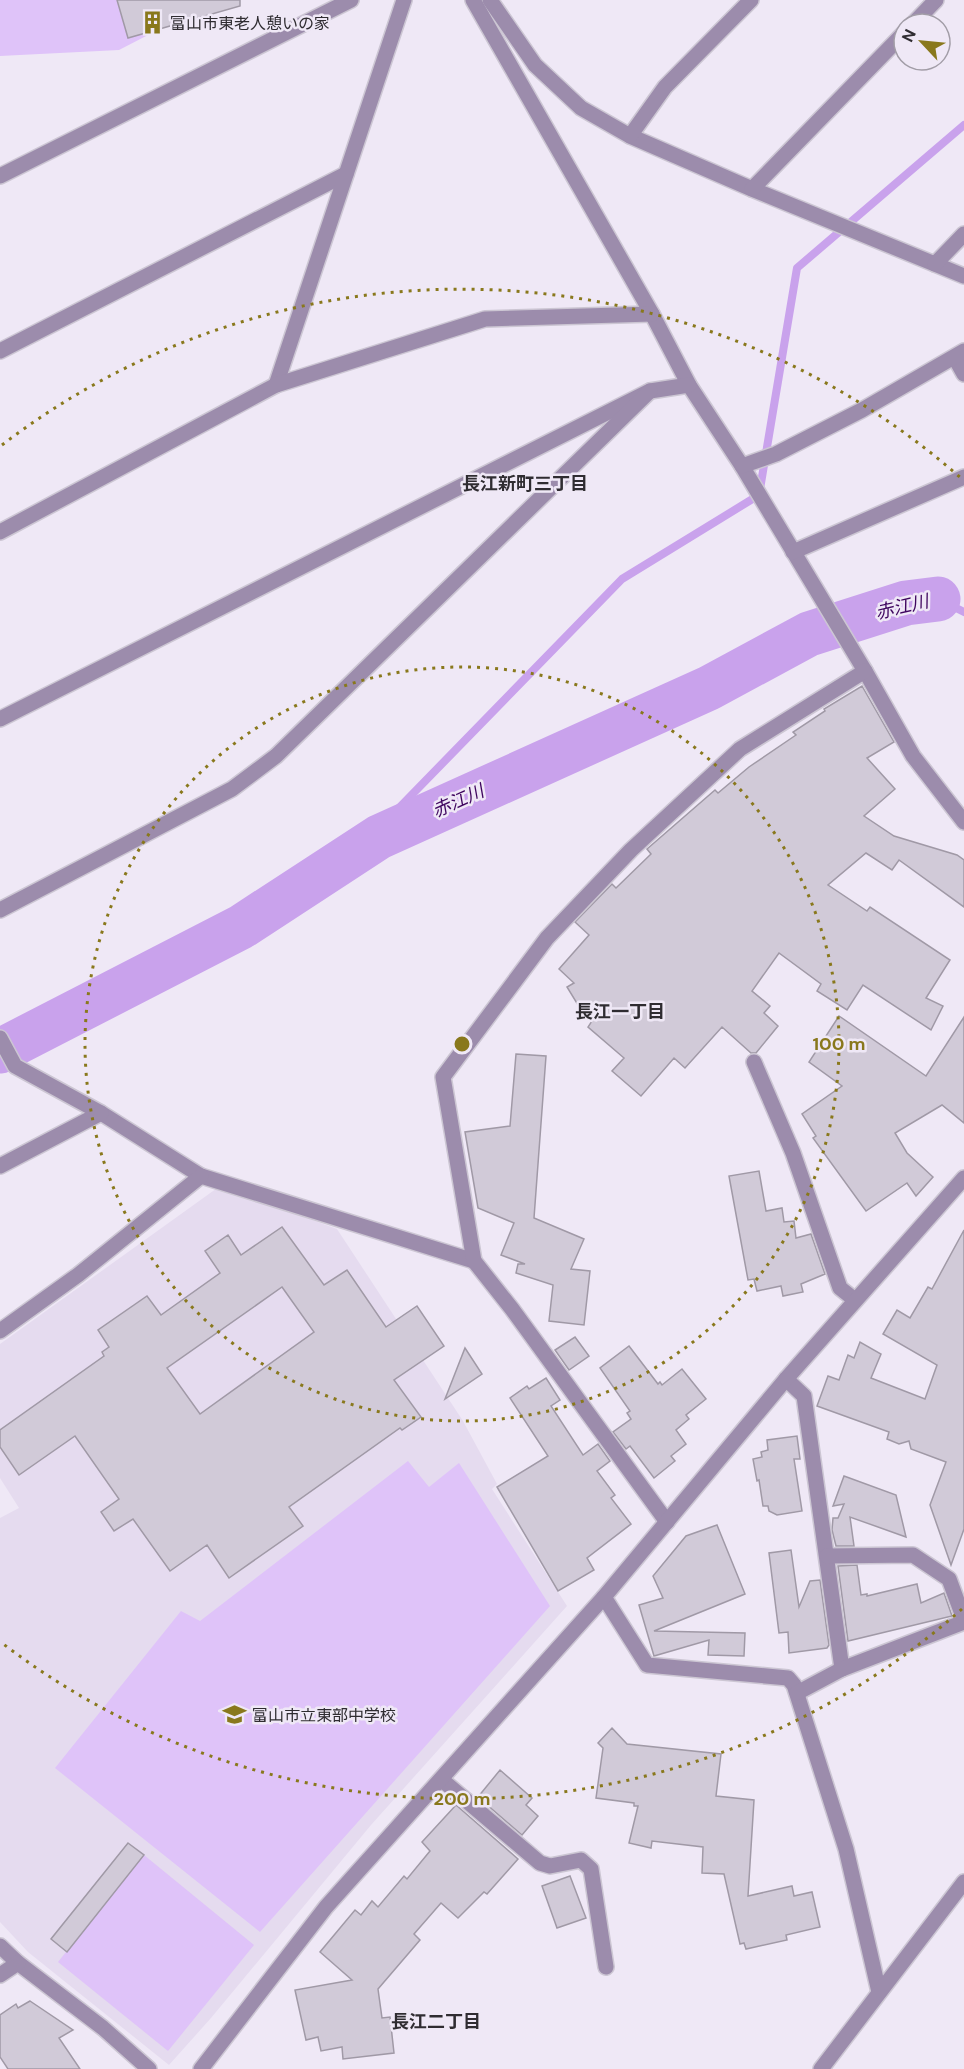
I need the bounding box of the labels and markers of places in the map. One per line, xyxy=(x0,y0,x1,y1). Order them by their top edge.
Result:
building icon: 富山市東老人憩いの家 xyxy=(139,10,165,36)
place label: 富山市東老人憩いの家 xyxy=(170,13,330,34)
centre of rings xyxy=(452,1034,472,1054)
school or university icon: 富山市立東部中学校 xyxy=(221,1702,247,1728)
place label: 富山市立東部中学校 xyxy=(252,1705,396,1726)

